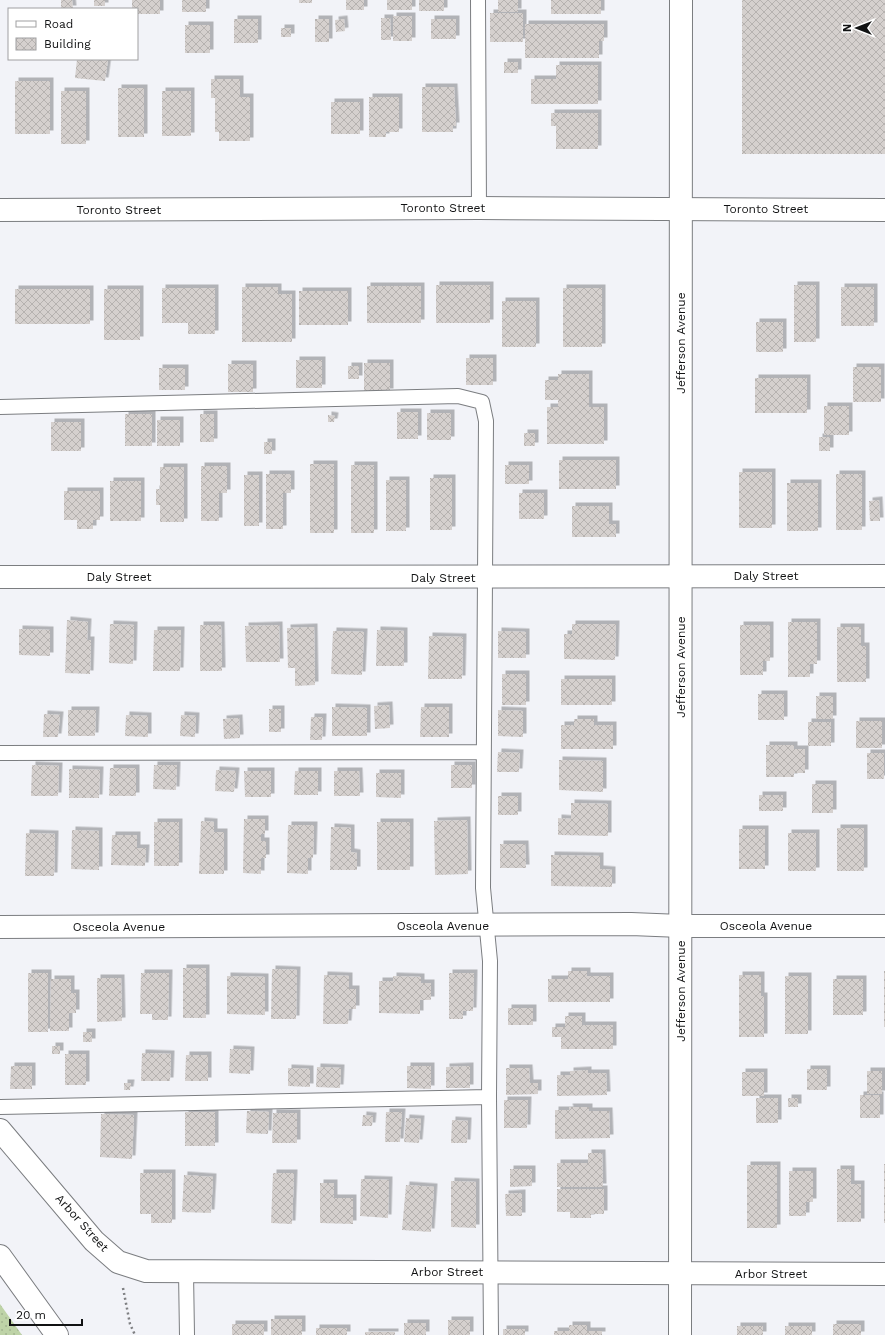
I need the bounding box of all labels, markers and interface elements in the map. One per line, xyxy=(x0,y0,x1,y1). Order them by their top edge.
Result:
legend xyxy=(8,8,138,60)
north arrow xyxy=(837,8,877,48)
text: Road xyxy=(44,17,73,31)
text: N xyxy=(841,24,854,32)
text: Building xyxy=(44,37,91,51)
street label: Toronto Street xyxy=(401,201,485,215)
street label: Toronto Street xyxy=(724,202,808,216)
street label: Toronto Street xyxy=(77,203,161,217)
street label: Jefferson Avenue xyxy=(674,292,688,394)
street label: Daly Street xyxy=(734,569,798,583)
street label: Daly Street xyxy=(87,570,151,584)
street label: Daly Street xyxy=(411,571,475,585)
street label: Jefferson Avenue xyxy=(674,616,688,718)
street label: Osceola Avenue xyxy=(397,919,489,933)
street label: Osceola Avenue xyxy=(720,919,812,933)
street label: Osceola Avenue xyxy=(73,920,165,934)
street label: Jefferson Avenue xyxy=(674,940,688,1042)
street label: Arbor Street xyxy=(53,1191,111,1255)
street label: Arbor Street xyxy=(411,1265,483,1279)
street label: Arbor Street xyxy=(735,1267,807,1281)
scale bar xyxy=(10,1301,82,1327)
text: 20 m xyxy=(16,1308,46,1322)

